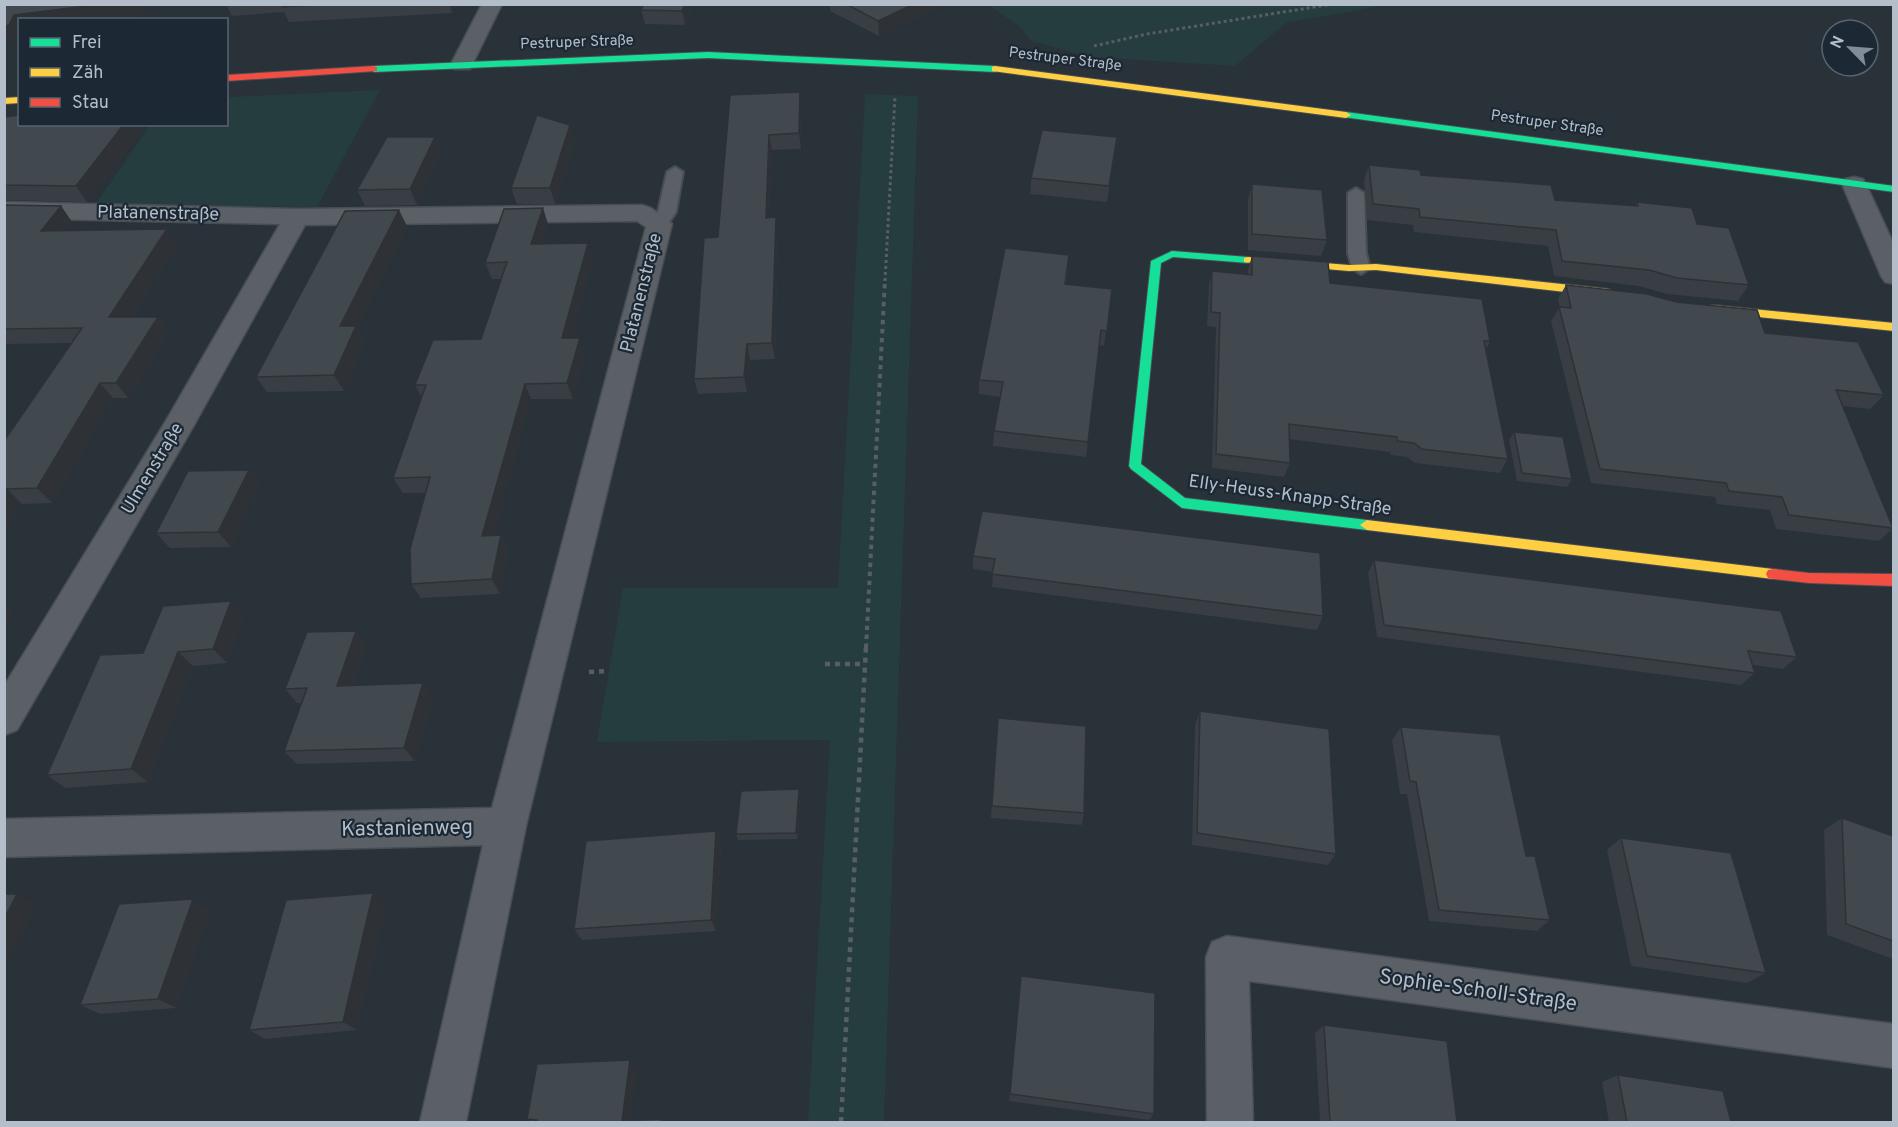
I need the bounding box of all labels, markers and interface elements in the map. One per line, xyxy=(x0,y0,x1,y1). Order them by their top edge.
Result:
legend xyxy=(18,18,228,126)
north arrow xyxy=(1820,18,1880,78)
text: Frei xyxy=(72,32,102,55)
street label: Pestruper Straße xyxy=(520,32,634,54)
text: N xyxy=(1827,33,1850,52)
street label: Pestruper Straße xyxy=(1007,44,1123,76)
text: Zäh xyxy=(72,62,103,85)
text: Stau xyxy=(72,92,109,115)
street label: Pestruper Straße xyxy=(1489,107,1605,141)
street label: Platanenstraße xyxy=(97,201,219,227)
street label: Platanenstraße xyxy=(616,231,668,355)
street label: Ulmenstraße xyxy=(117,419,189,519)
street label: Elly-Heuss-Knapp-Straße xyxy=(1187,470,1393,522)
street label: Kastanienweg xyxy=(341,814,473,844)
street label: Sophie-Scholl-Straße xyxy=(1377,964,1579,1018)

